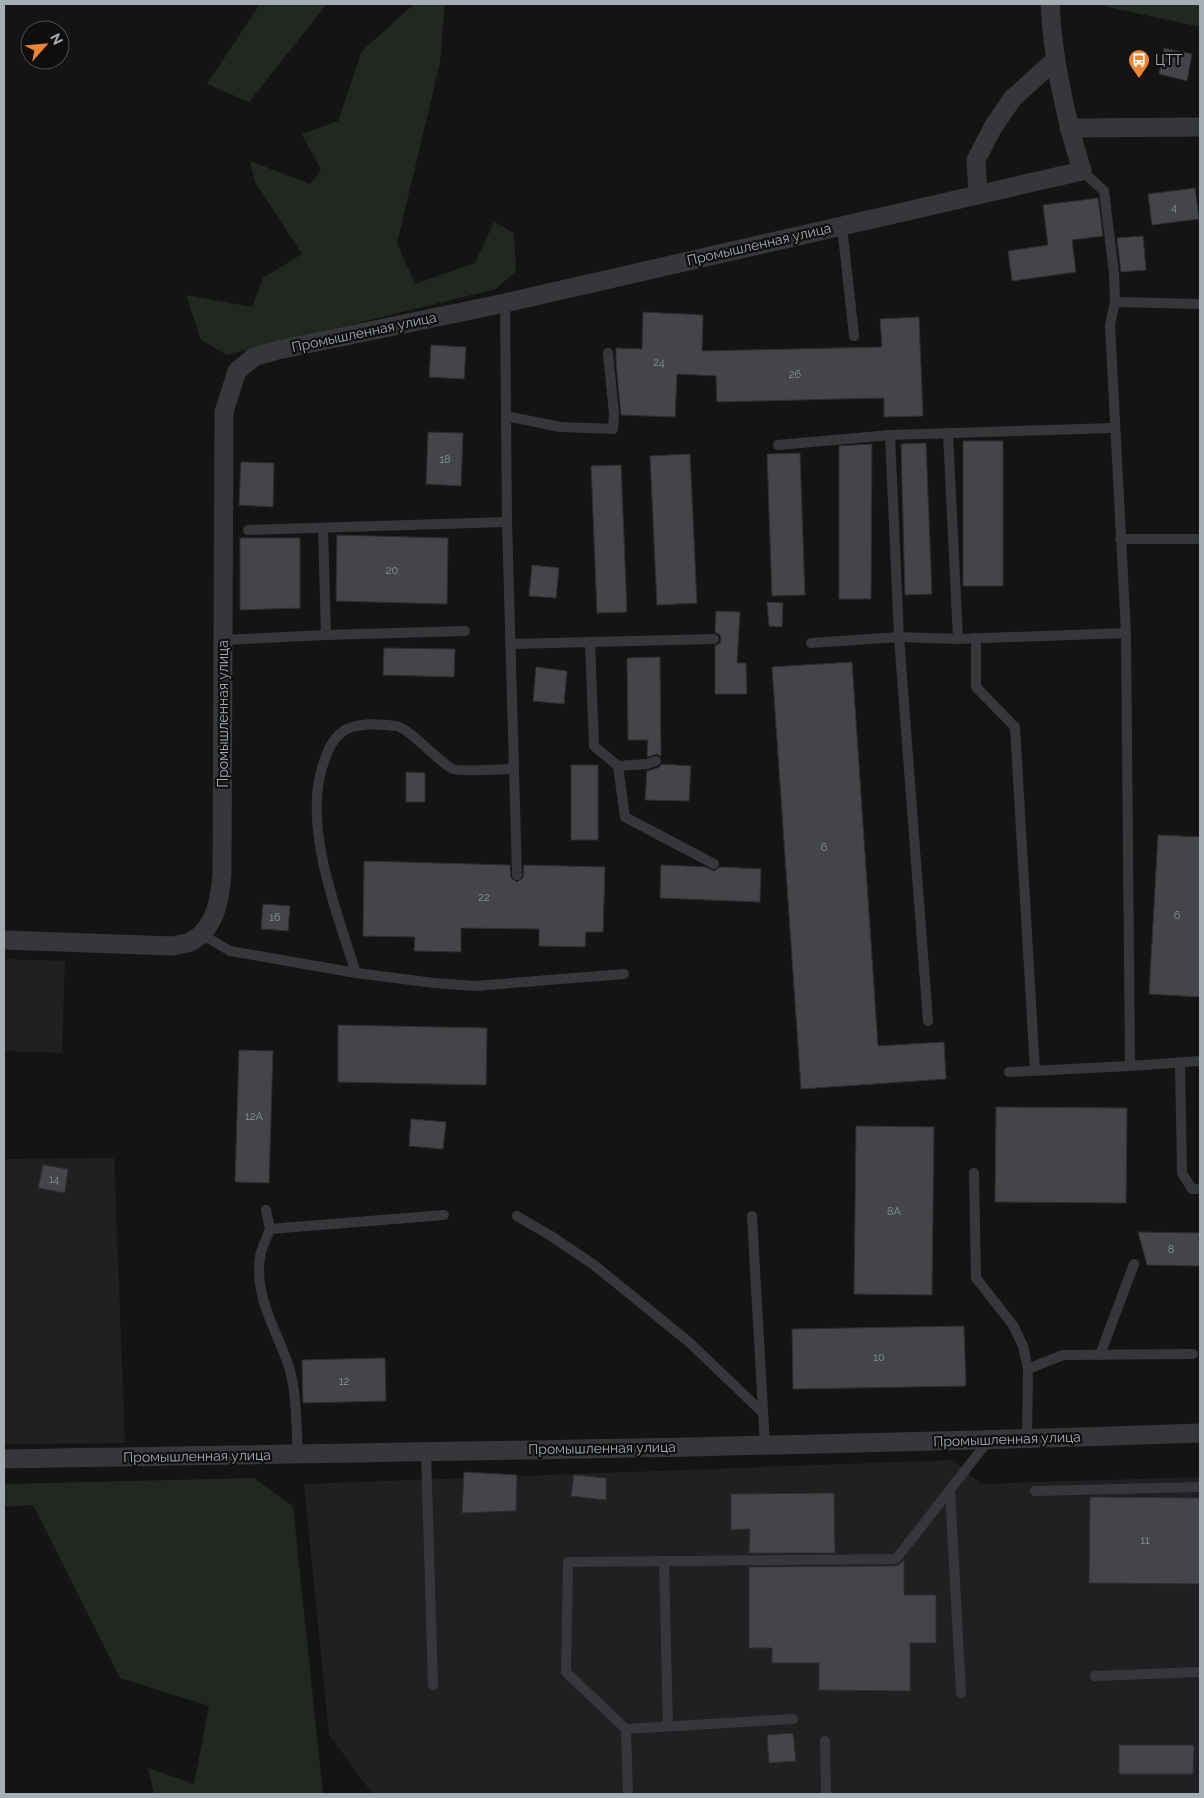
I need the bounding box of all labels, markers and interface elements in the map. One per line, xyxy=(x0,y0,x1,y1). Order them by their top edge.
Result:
north arrow xyxy=(20,20,70,70)
text: N xyxy=(47,31,66,47)
bus stop icon: ЦТТ xyxy=(1127,48,1151,79)
place label: ЦТТ xyxy=(1155,52,1183,68)
house number: 4 xyxy=(1171,201,1177,214)
street label: Промышленная улица xyxy=(685,220,833,268)
street label: Промышленная улица xyxy=(290,309,438,355)
house number: 24 xyxy=(653,356,665,369)
house number: 26 xyxy=(789,368,802,381)
house number: 18 xyxy=(439,453,451,466)
house number: 20 xyxy=(386,564,398,577)
street label: Промышленная улица xyxy=(215,640,231,788)
house number: 6 xyxy=(821,841,828,854)
house number: 22 xyxy=(478,891,490,904)
house number: 6 xyxy=(1174,909,1181,922)
house number: 16 xyxy=(269,911,281,924)
house number: 12А xyxy=(245,1110,264,1123)
house number: 14 xyxy=(49,1173,59,1186)
house number: 8А xyxy=(887,1205,901,1218)
house number: 8 xyxy=(1168,1243,1174,1256)
house number: 10 xyxy=(873,1351,885,1364)
house number: 12 xyxy=(339,1375,349,1388)
street label: Промышленная улица xyxy=(933,1428,1081,1450)
street label: Промышленная улица xyxy=(528,1439,676,1457)
street label: Промышленная улица xyxy=(123,1447,271,1465)
house number: 11 xyxy=(1140,1534,1150,1547)

